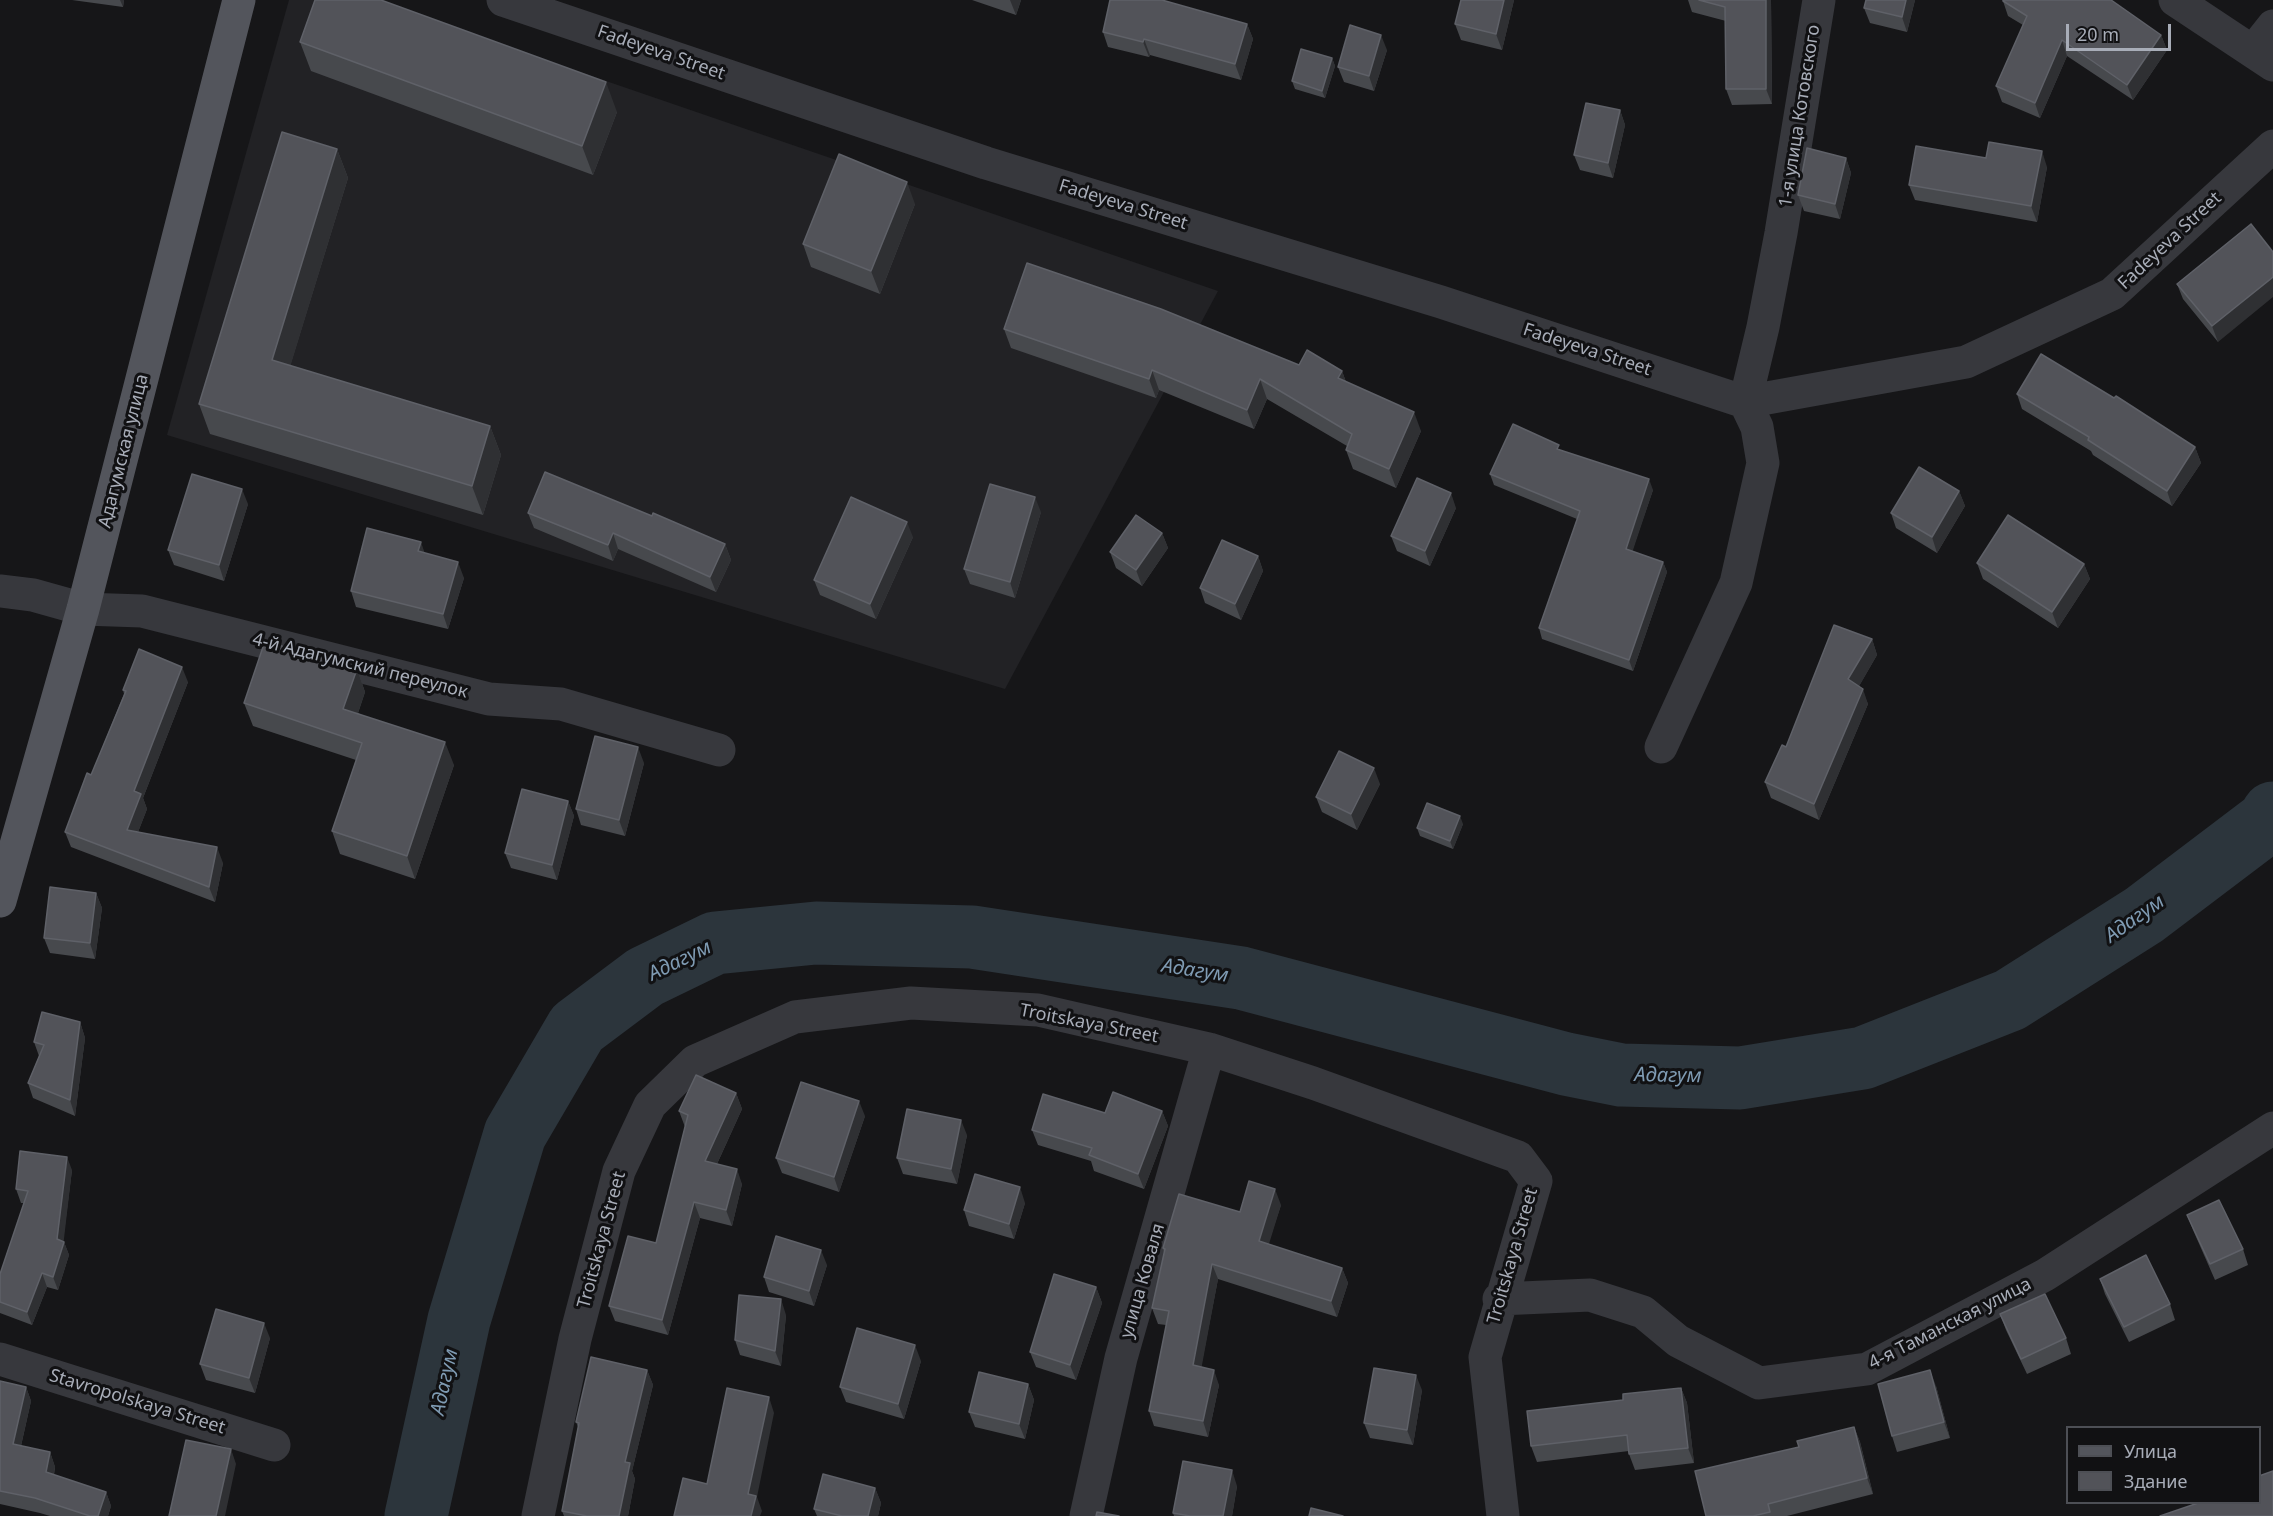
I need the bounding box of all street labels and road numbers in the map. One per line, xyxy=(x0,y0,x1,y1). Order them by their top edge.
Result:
street label: Fadeyeva Street xyxy=(594,21,728,85)
street label: 1-я улица Котовского xyxy=(1775,23,1825,209)
street label: Fadeyeva Street xyxy=(1056,175,1190,235)
street label: Fadeyeva Street xyxy=(2114,188,2226,294)
street label: Fadeyeva Street xyxy=(1520,319,1654,381)
street label: Адагумская улица xyxy=(94,372,154,530)
street label: 4-й Адагумский переулок xyxy=(250,629,470,703)
street label: Troitskaya Street xyxy=(1018,1000,1160,1048)
street label: Troitskaya Street xyxy=(573,1169,631,1311)
street label: Troitskaya Street xyxy=(1483,1185,1543,1327)
street label: улица Коваля xyxy=(1116,1221,1170,1341)
street label: 4-я Таманская улица xyxy=(1865,1274,2035,1374)
street label: Stavropolskaya Street xyxy=(46,1365,228,1439)

